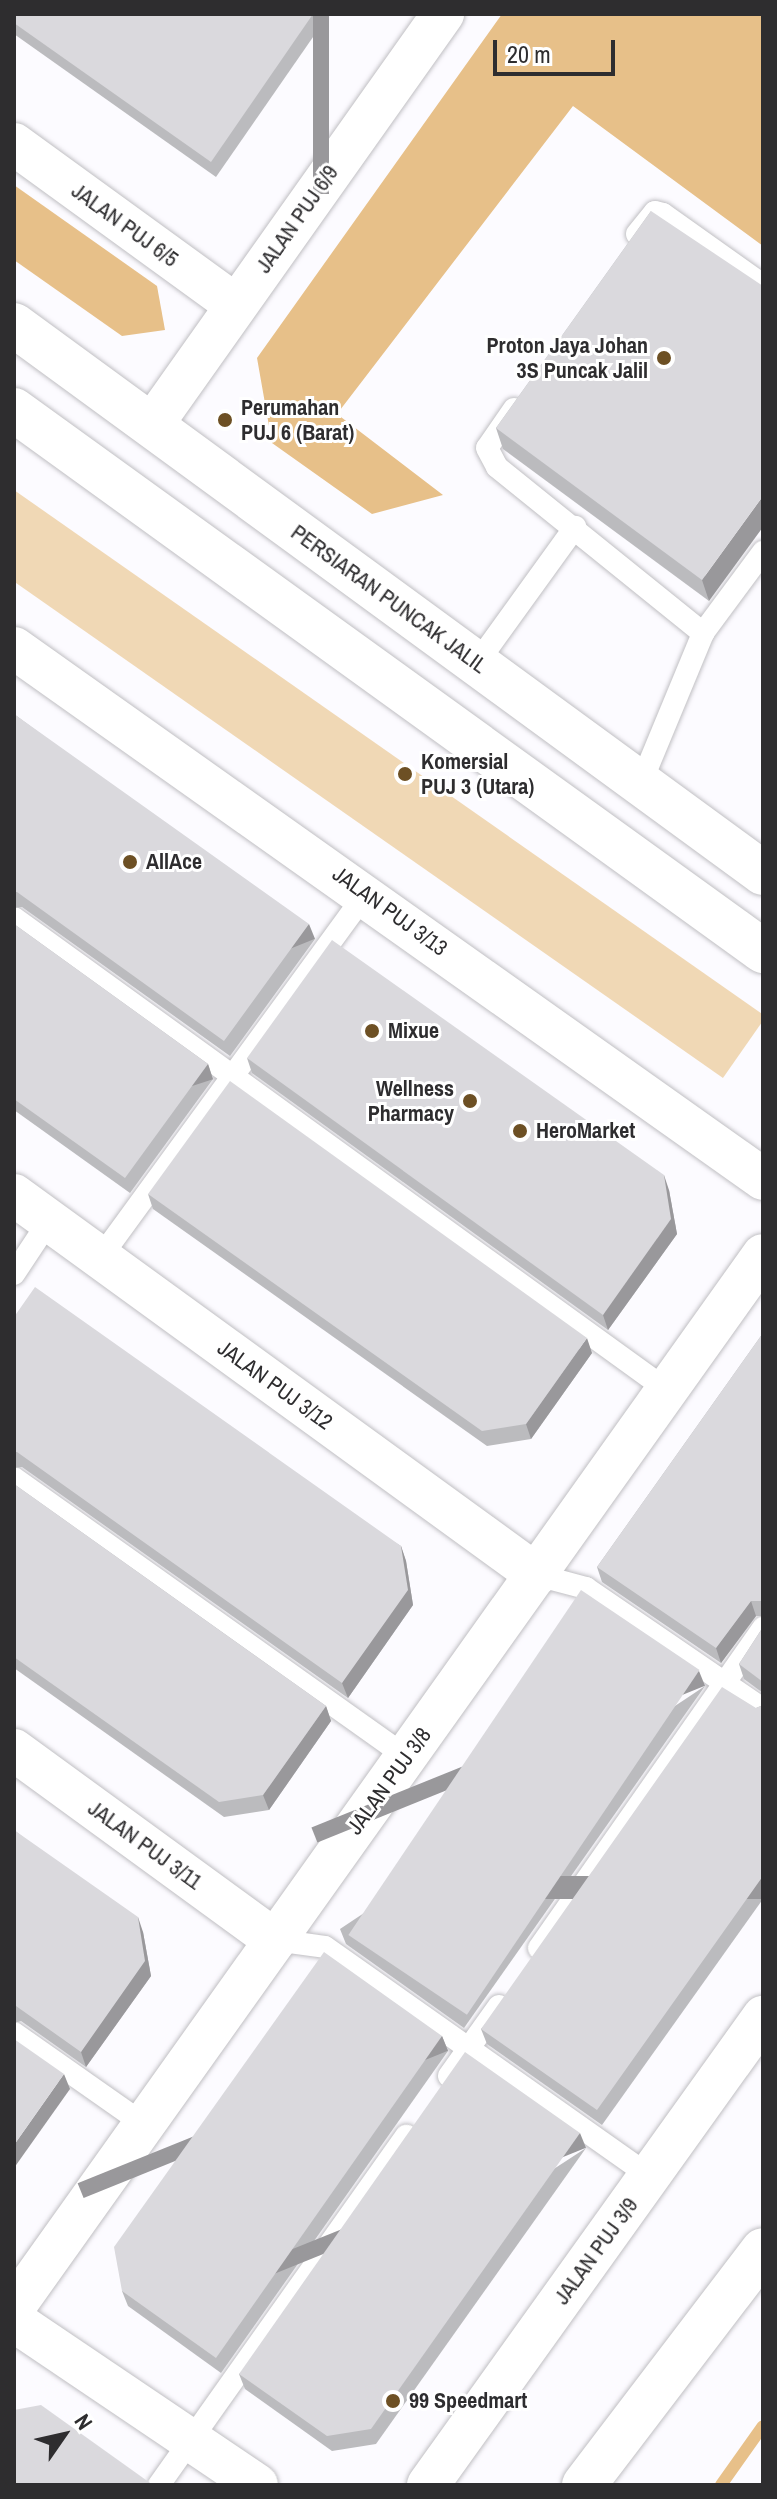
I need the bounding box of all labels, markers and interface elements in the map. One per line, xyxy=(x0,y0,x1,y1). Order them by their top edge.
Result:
scale bar xyxy=(497,24,619,74)
text: 20 m xyxy=(507,38,551,70)
street label: JALAN PUJ 6/9 xyxy=(250,160,344,278)
street label: JALAN PUJ 6/5 xyxy=(67,177,183,273)
place label: Proton Jaya Johan 3S Puncak Jalil xyxy=(487,332,648,384)
marker: Proton Jaya Johan 3S Puncak Jalil xyxy=(655,349,673,367)
place label: Perumahan PUJ 6 (Barat) xyxy=(241,394,354,446)
marker: Perumahan PUJ 6 (Barat) xyxy=(216,411,234,429)
street label: PERSIARAN PUNCAK JALIL xyxy=(286,519,492,679)
place label: Komersial PUJ 3 (Utara) xyxy=(421,748,534,800)
marker: Komersial PUJ 3 (Utara) xyxy=(396,765,414,783)
place label: AllAce xyxy=(146,849,202,875)
marker: AllAce xyxy=(121,853,139,871)
street label: JALAN PUJ 3/13 xyxy=(327,861,453,961)
place label: Mixue xyxy=(388,1018,439,1044)
marker: Mixue xyxy=(363,1022,381,1040)
place label: Wellness Pharmacy xyxy=(368,1075,454,1126)
marker: Wellness Pharmacy xyxy=(461,1092,479,1110)
place label: HeroMarket xyxy=(536,1118,635,1144)
marker: HeroMarket xyxy=(511,1122,529,1140)
street label: JALAN PUJ 3/12 xyxy=(212,1335,338,1435)
street label: JALAN PUJ 3/8 xyxy=(341,1723,437,1839)
street label: JALAN PUJ 3/11 xyxy=(83,1795,207,1895)
street label: JALAN PUJ 3/9 xyxy=(548,2193,644,2309)
place label: 99 Speedmart xyxy=(409,2388,527,2414)
marker: 99 Speedmart xyxy=(384,2392,402,2410)
north arrow xyxy=(24,2395,104,2475)
text: N xyxy=(68,2408,100,2435)

